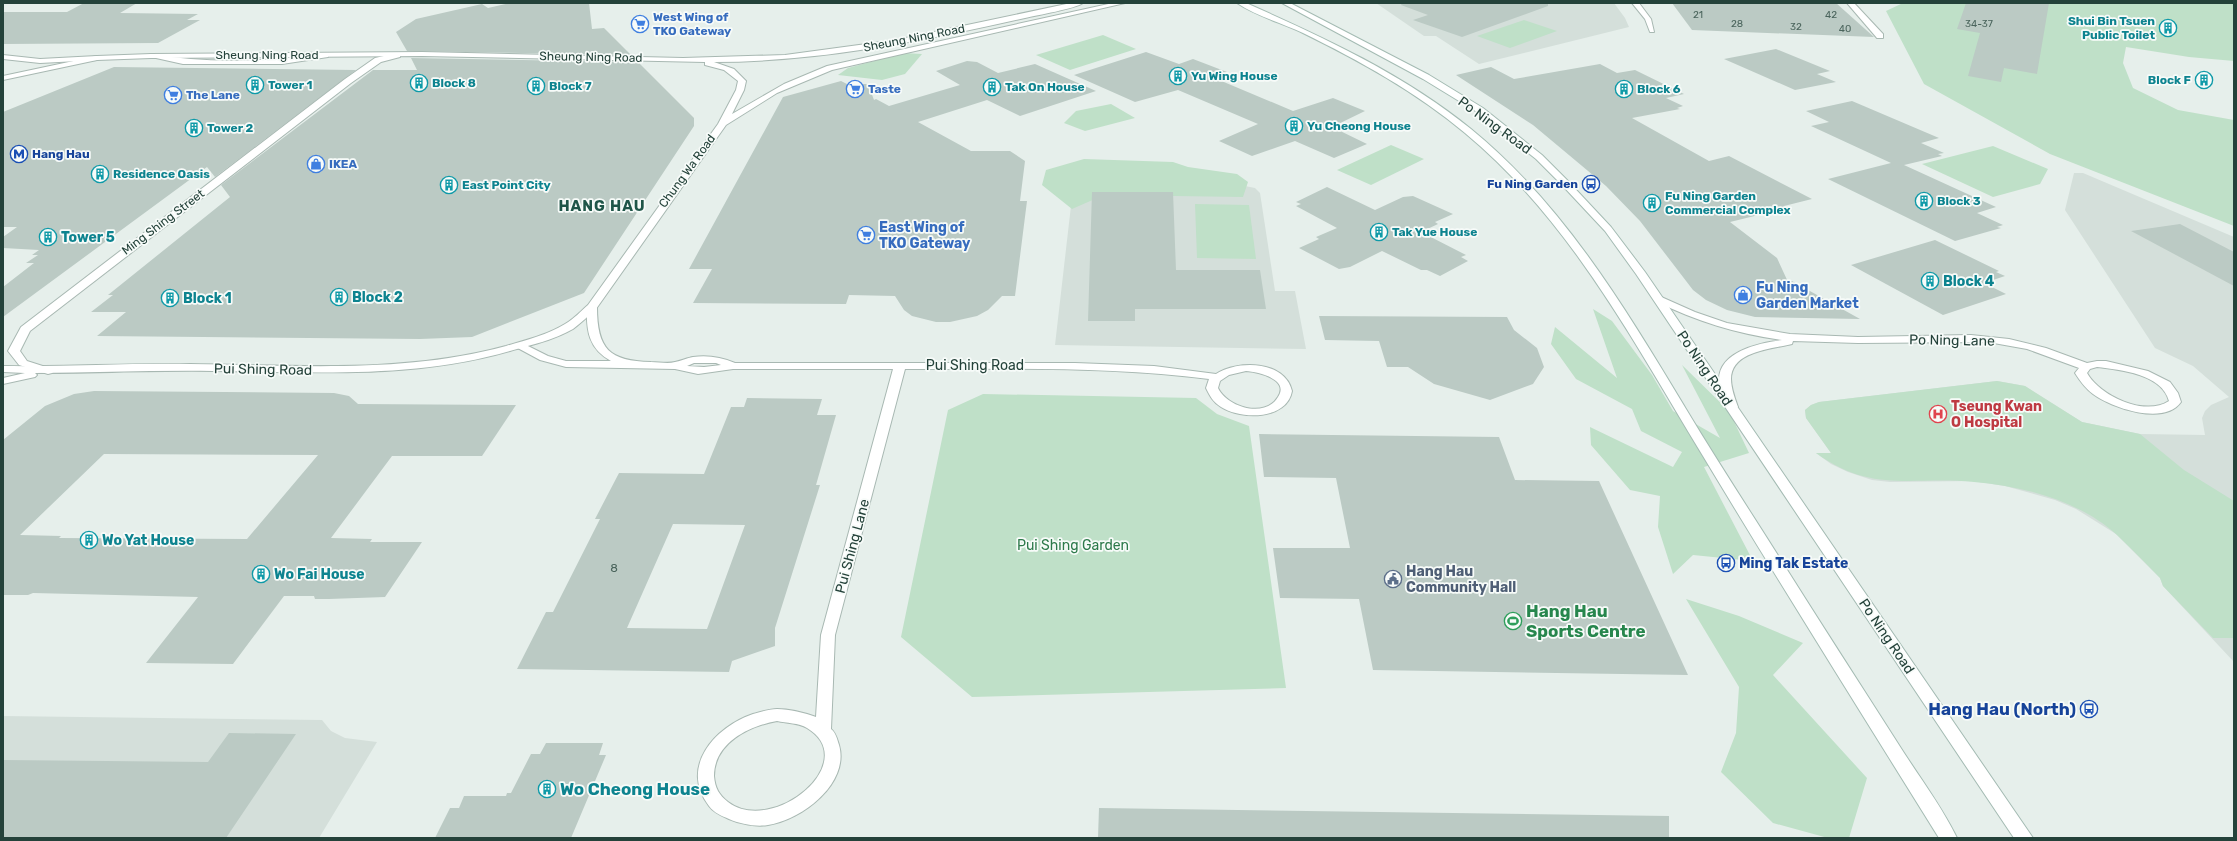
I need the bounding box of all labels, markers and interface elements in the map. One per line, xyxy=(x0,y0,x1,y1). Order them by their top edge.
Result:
house number: 21 xyxy=(1693,9,1703,21)
house number: 42 xyxy=(1825,9,1837,21)
place label: West Wing of TKO Gateway xyxy=(653,10,731,38)
supermarket icon: West Wing of TKO Gateway xyxy=(630,14,650,34)
place label: Shui Bin Tsuen Public Toilet xyxy=(2068,14,2155,42)
house number: 28 xyxy=(1731,18,1743,30)
house number: 34-37 xyxy=(1965,18,1993,30)
building icon: Shui Bin Tsuen Public Toilet xyxy=(2158,18,2178,38)
street label: Sheung Ning Road xyxy=(862,21,966,55)
house number: 32 xyxy=(1790,21,1802,33)
house number: 40 xyxy=(1839,23,1851,35)
street label: Sheung Ning Road xyxy=(215,48,319,62)
street label: Sheung Ning Road xyxy=(539,49,643,65)
building icon: Yu Wing House xyxy=(1168,66,1188,86)
place label: Yu Wing House xyxy=(1191,69,1278,83)
building icon: Block F xyxy=(2194,70,2214,90)
building icon: Block 8 xyxy=(409,73,429,93)
place label: Block F xyxy=(2148,73,2191,87)
building icon: Tower 1 xyxy=(245,75,265,95)
place label: Block 8 xyxy=(432,76,476,90)
building icon: Block 7 xyxy=(526,76,546,96)
building icon: Tak On House xyxy=(982,77,1002,97)
place label: Tower 1 xyxy=(268,78,312,92)
place label: Block 7 xyxy=(549,79,592,93)
supermarket icon: Taste xyxy=(845,79,865,99)
building icon: Block 6 xyxy=(1614,79,1634,99)
place label: Tak On House xyxy=(1005,80,1085,94)
place label: Taste xyxy=(868,82,901,96)
place label: Block 6 xyxy=(1637,82,1681,96)
supermarket icon: The Lane xyxy=(163,85,183,105)
place label: The Lane xyxy=(186,88,240,102)
street label: Po Ning Road xyxy=(1455,93,1535,158)
building icon: Yu Cheong House xyxy=(1284,116,1304,136)
building icon: Tower 2 xyxy=(184,118,204,138)
place label: Yu Cheong House xyxy=(1307,119,1411,133)
place label: Tower 2 xyxy=(207,121,253,135)
street label: Chung Wa Road xyxy=(656,132,718,210)
metro station icon: Hang Hau xyxy=(9,144,29,164)
place label: Hang Hau xyxy=(32,147,90,161)
shop icon: IKEA xyxy=(306,154,326,174)
place label: IKEA xyxy=(329,157,358,171)
building icon: Residence Oasis xyxy=(90,164,110,184)
place label: Residence Oasis xyxy=(113,167,210,181)
bus stop icon: Fu Ning Garden xyxy=(1581,174,1601,194)
building icon: East Point City xyxy=(439,175,459,195)
place label: Fu Ning Garden xyxy=(1487,177,1578,191)
place label: East Point City xyxy=(462,178,551,192)
street label: Ming Shing Street xyxy=(119,186,207,258)
place label: Fu Ning Garden Commercial Complex xyxy=(1665,189,1791,217)
building icon: Block 3 xyxy=(1914,191,1934,211)
building icon: Fu Ning Garden Commercial Complex xyxy=(1642,193,1662,213)
place label: Block 3 xyxy=(1937,194,1981,208)
district label: HANG HAU xyxy=(558,197,646,215)
place label: East Wing of TKO Gateway xyxy=(879,219,971,252)
building icon: Tak Yue House xyxy=(1369,222,1389,242)
supermarket icon: East Wing of TKO Gateway xyxy=(856,225,876,245)
place label: Tak Yue House xyxy=(1392,225,1477,239)
building icon: Tower 5 xyxy=(38,227,58,247)
place label: Tower 5 xyxy=(61,229,115,246)
building icon: Block 4 xyxy=(1920,271,1940,291)
place label: Block 4 xyxy=(1943,273,1995,290)
place label: Fu Ning Garden Market xyxy=(1756,279,1859,312)
shop icon: Fu Ning Garden Market xyxy=(1733,285,1753,305)
building icon: Block 2 xyxy=(329,287,349,307)
building icon: Block 1 xyxy=(160,288,180,308)
place label: Block 2 xyxy=(352,289,403,306)
place label: Block 1 xyxy=(183,290,232,307)
street label: Po Ning Road xyxy=(1673,327,1736,409)
street label: Po Ning Lane xyxy=(1909,331,1995,350)
street label: Pui Shing Road xyxy=(926,357,1024,374)
street label: Pui Shing Road xyxy=(214,360,312,379)
place label: Tseung Kwan O Hospital xyxy=(1951,398,2042,431)
hospital icon: Tseung Kwan O Hospital xyxy=(1928,404,1948,424)
street label: Pui Shing Lane xyxy=(832,497,873,595)
building icon: Wo Yat House xyxy=(79,530,99,550)
place label: Wo Yat House xyxy=(102,532,194,549)
park label: Pui Shing Garden xyxy=(1017,537,1129,554)
bus stop icon: Ming Tak Estate xyxy=(1716,553,1736,573)
place label: Ming Tak Estate xyxy=(1739,555,1848,572)
house number: 8 xyxy=(610,561,618,575)
place label: Hang Hau Community Hall xyxy=(1406,563,1516,596)
building icon: Wo Fai House xyxy=(251,564,271,584)
place label: Wo Fai House xyxy=(274,566,365,583)
public building icon: Hang Hau Community Hall xyxy=(1383,569,1403,589)
street label: Po Ning Road xyxy=(1855,595,1918,677)
place label: Hang Hau Sports Centre xyxy=(1526,601,1646,641)
sports icon: Hang Hau Sports Centre xyxy=(1503,611,1523,631)
place label: Hang Hau (North) xyxy=(1928,699,2076,719)
bus stop icon: Hang Hau (North) xyxy=(2079,699,2099,719)
building icon: Wo Cheong House xyxy=(537,779,557,799)
place label: Wo Cheong House xyxy=(560,779,710,799)

